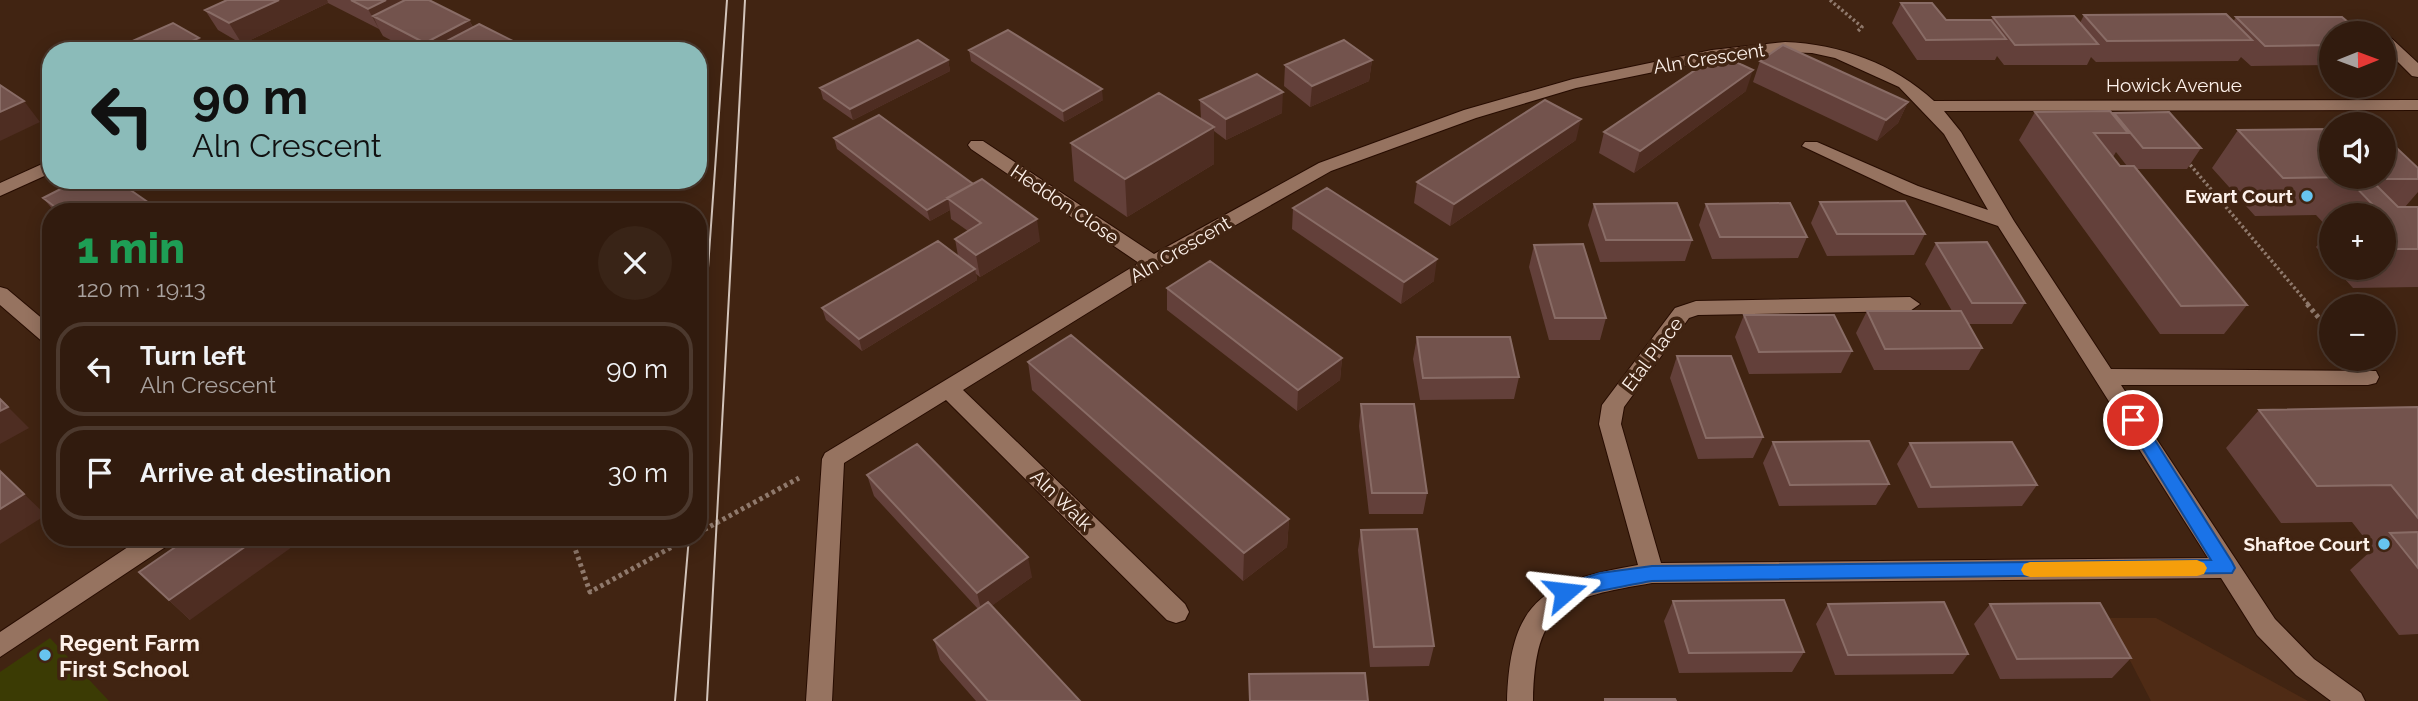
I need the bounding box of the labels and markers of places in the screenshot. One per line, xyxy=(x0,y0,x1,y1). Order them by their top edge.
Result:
place label: Ewart Court xyxy=(2185,185,2294,207)
marker: Ewart Court xyxy=(2299,188,2315,204)
pin xyxy=(2103,390,2163,450)
place label: Shaftoe Court xyxy=(2244,533,2371,555)
marker: Shaftoe Court xyxy=(2376,536,2392,552)
place label: Regent Farm First School xyxy=(59,629,200,682)
marker: Regent Farm First School xyxy=(37,647,53,663)

